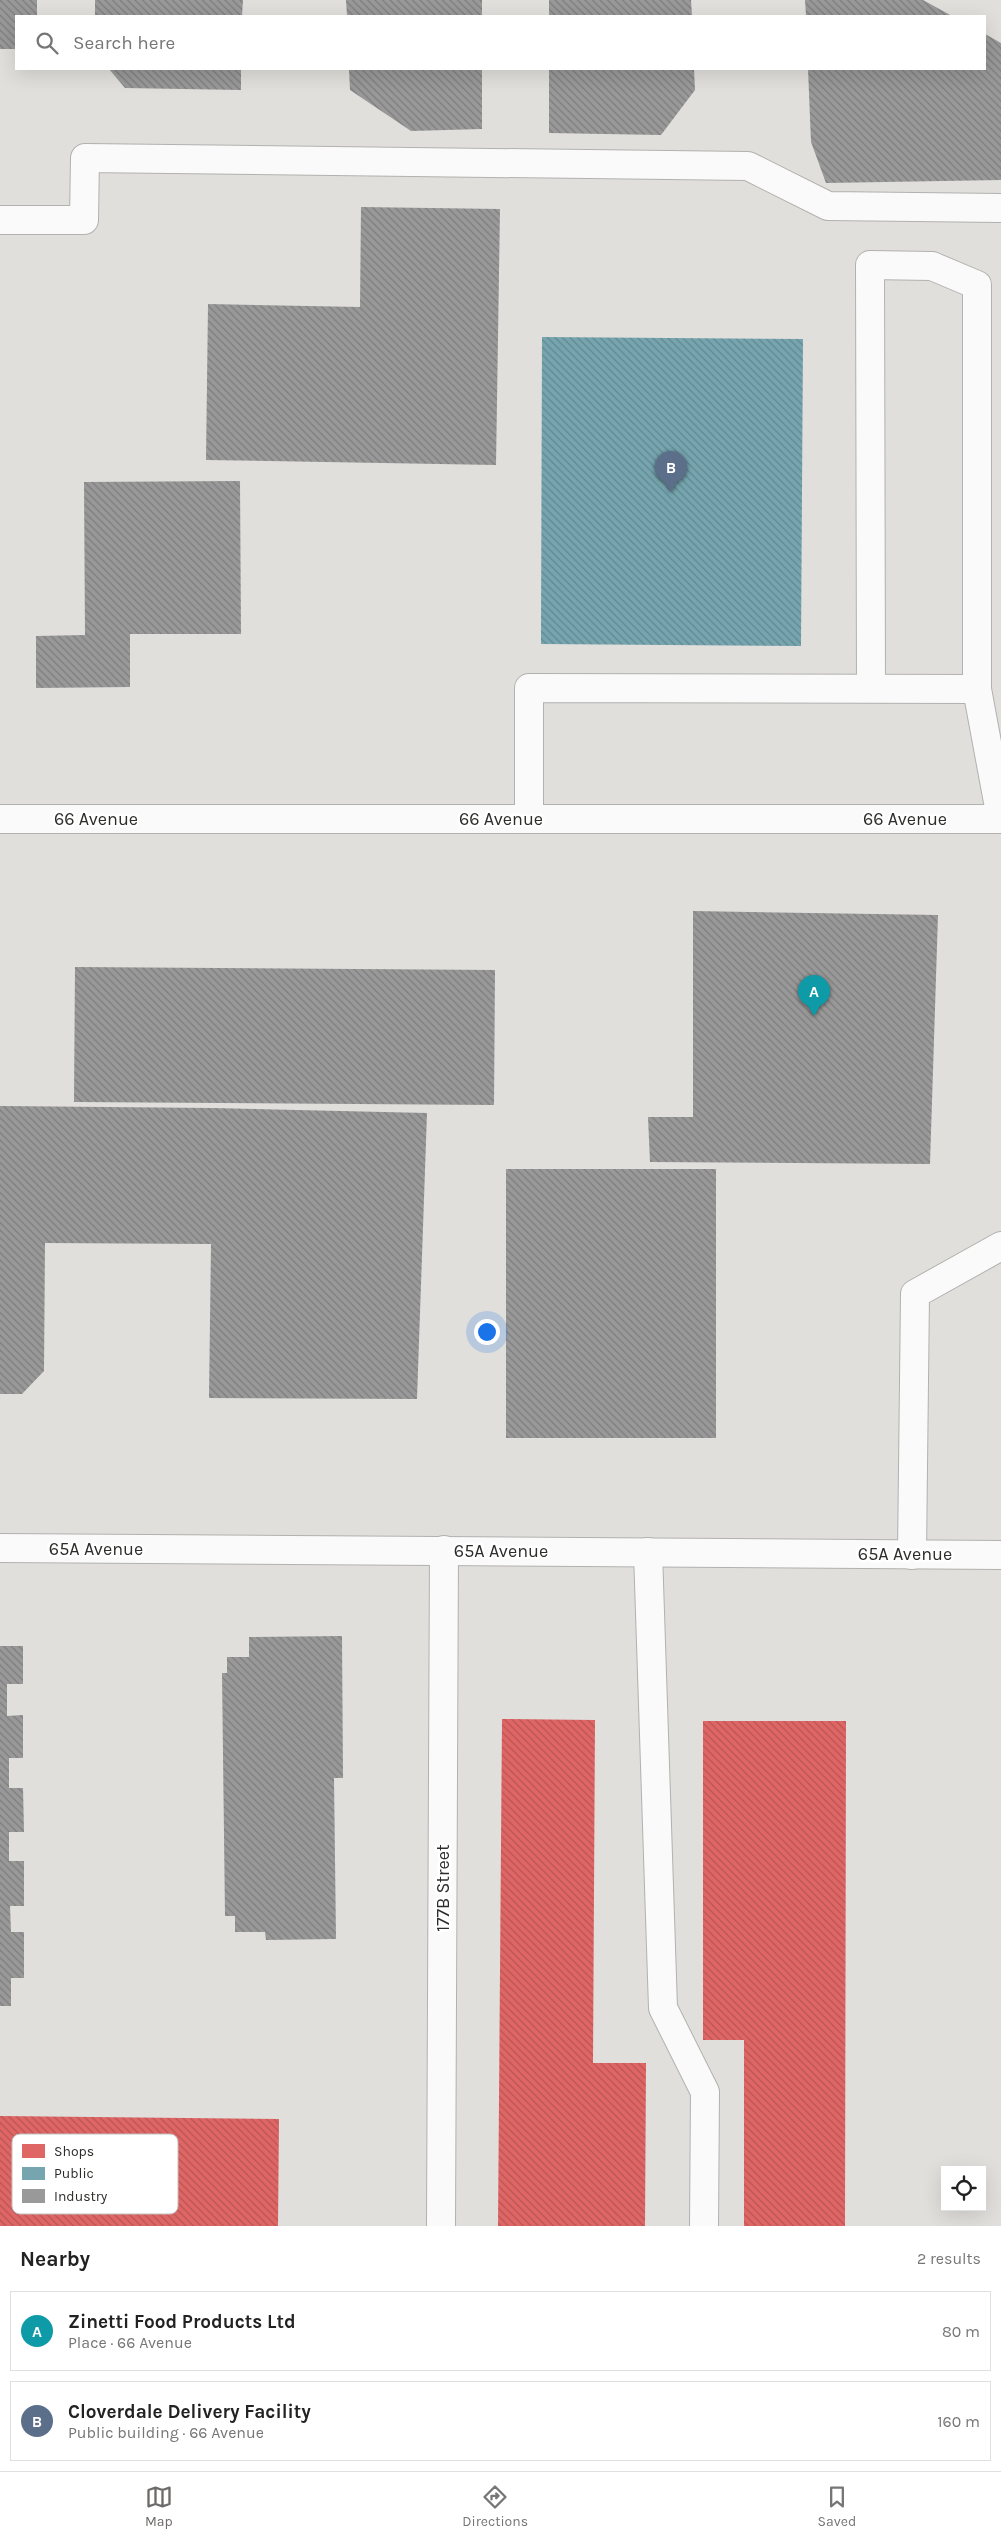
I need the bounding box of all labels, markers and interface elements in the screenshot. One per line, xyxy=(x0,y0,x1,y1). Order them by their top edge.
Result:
search box xyxy=(15,15,986,70)
icon: search xyxy=(33,29,61,57)
text: Search here xyxy=(73,32,175,54)
pin: B xyxy=(655,451,687,492)
street label: 66 Avenue xyxy=(54,808,138,830)
street label: 66 Avenue xyxy=(459,808,543,830)
street label: 66 Avenue xyxy=(863,808,947,830)
pin: A xyxy=(798,975,830,1016)
your location xyxy=(474,1319,500,1345)
street label: 65A Avenue xyxy=(49,1538,143,1560)
street label: 65A Avenue xyxy=(454,1540,548,1562)
street label: 65A Avenue xyxy=(858,1543,952,1565)
street label: 177B Street xyxy=(432,1844,454,1932)
legend xyxy=(12,2134,178,2214)
text: Shops xyxy=(54,2143,94,2160)
text: Public xyxy=(54,2165,94,2182)
map controls xyxy=(941,2166,986,2211)
button: locate xyxy=(941,2166,986,2211)
text: Industry xyxy=(54,2188,108,2205)
text: Nearby xyxy=(20,2247,90,2271)
text: 2 results xyxy=(917,2249,981,2268)
text: Zinetti Food Products Ltd xyxy=(68,2311,296,2333)
text: A xyxy=(32,2322,42,2341)
text: 80 m xyxy=(942,2322,980,2341)
text: Place · 66 Avenue xyxy=(68,2333,192,2352)
text: Cloverdale Delivery Facility xyxy=(68,2401,311,2423)
text: B xyxy=(32,2412,42,2431)
text: 160 m xyxy=(937,2412,980,2431)
text: Public building · 66 Avenue xyxy=(68,2423,264,2442)
tab: Map xyxy=(145,2483,173,2530)
tab: Directions xyxy=(462,2483,528,2530)
tab: Saved xyxy=(818,2483,856,2530)

